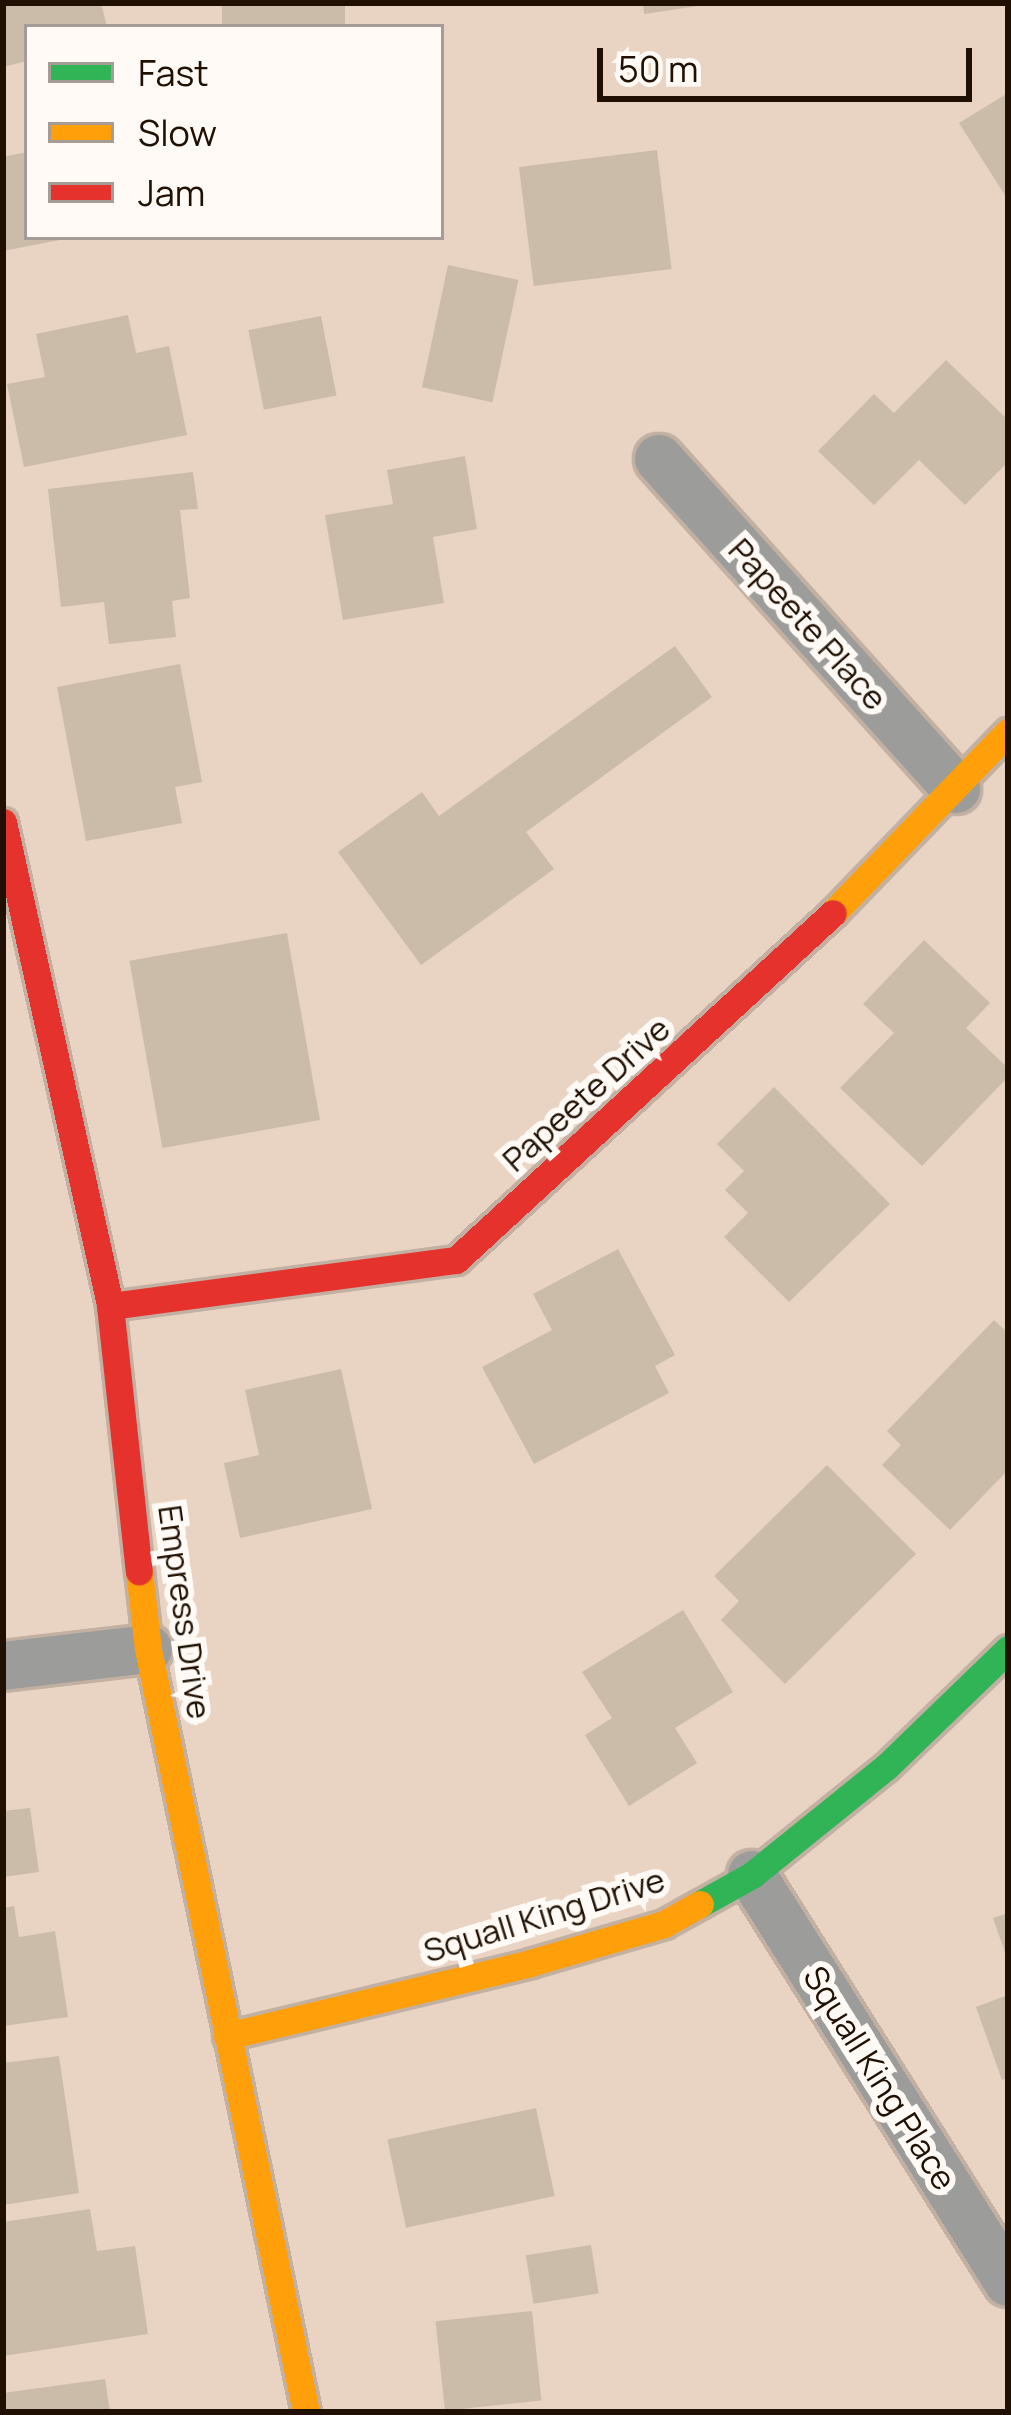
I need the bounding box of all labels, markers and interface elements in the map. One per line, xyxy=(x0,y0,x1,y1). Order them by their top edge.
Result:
legend xyxy=(24,24,444,240)
scale bar xyxy=(603,24,978,98)
text: 50 m xyxy=(618,44,698,93)
text: Fast xyxy=(138,48,209,97)
text: Slow xyxy=(138,108,217,157)
text: Jam xyxy=(138,168,205,217)
street label: Papeete Place xyxy=(721,530,895,718)
street label: Papeete Drive xyxy=(494,1009,678,1179)
street label: Empress Drive xyxy=(150,1502,220,1722)
street label: Squall King Drive xyxy=(419,1860,669,1970)
street label: Squall King Place xyxy=(795,1959,965,2197)

